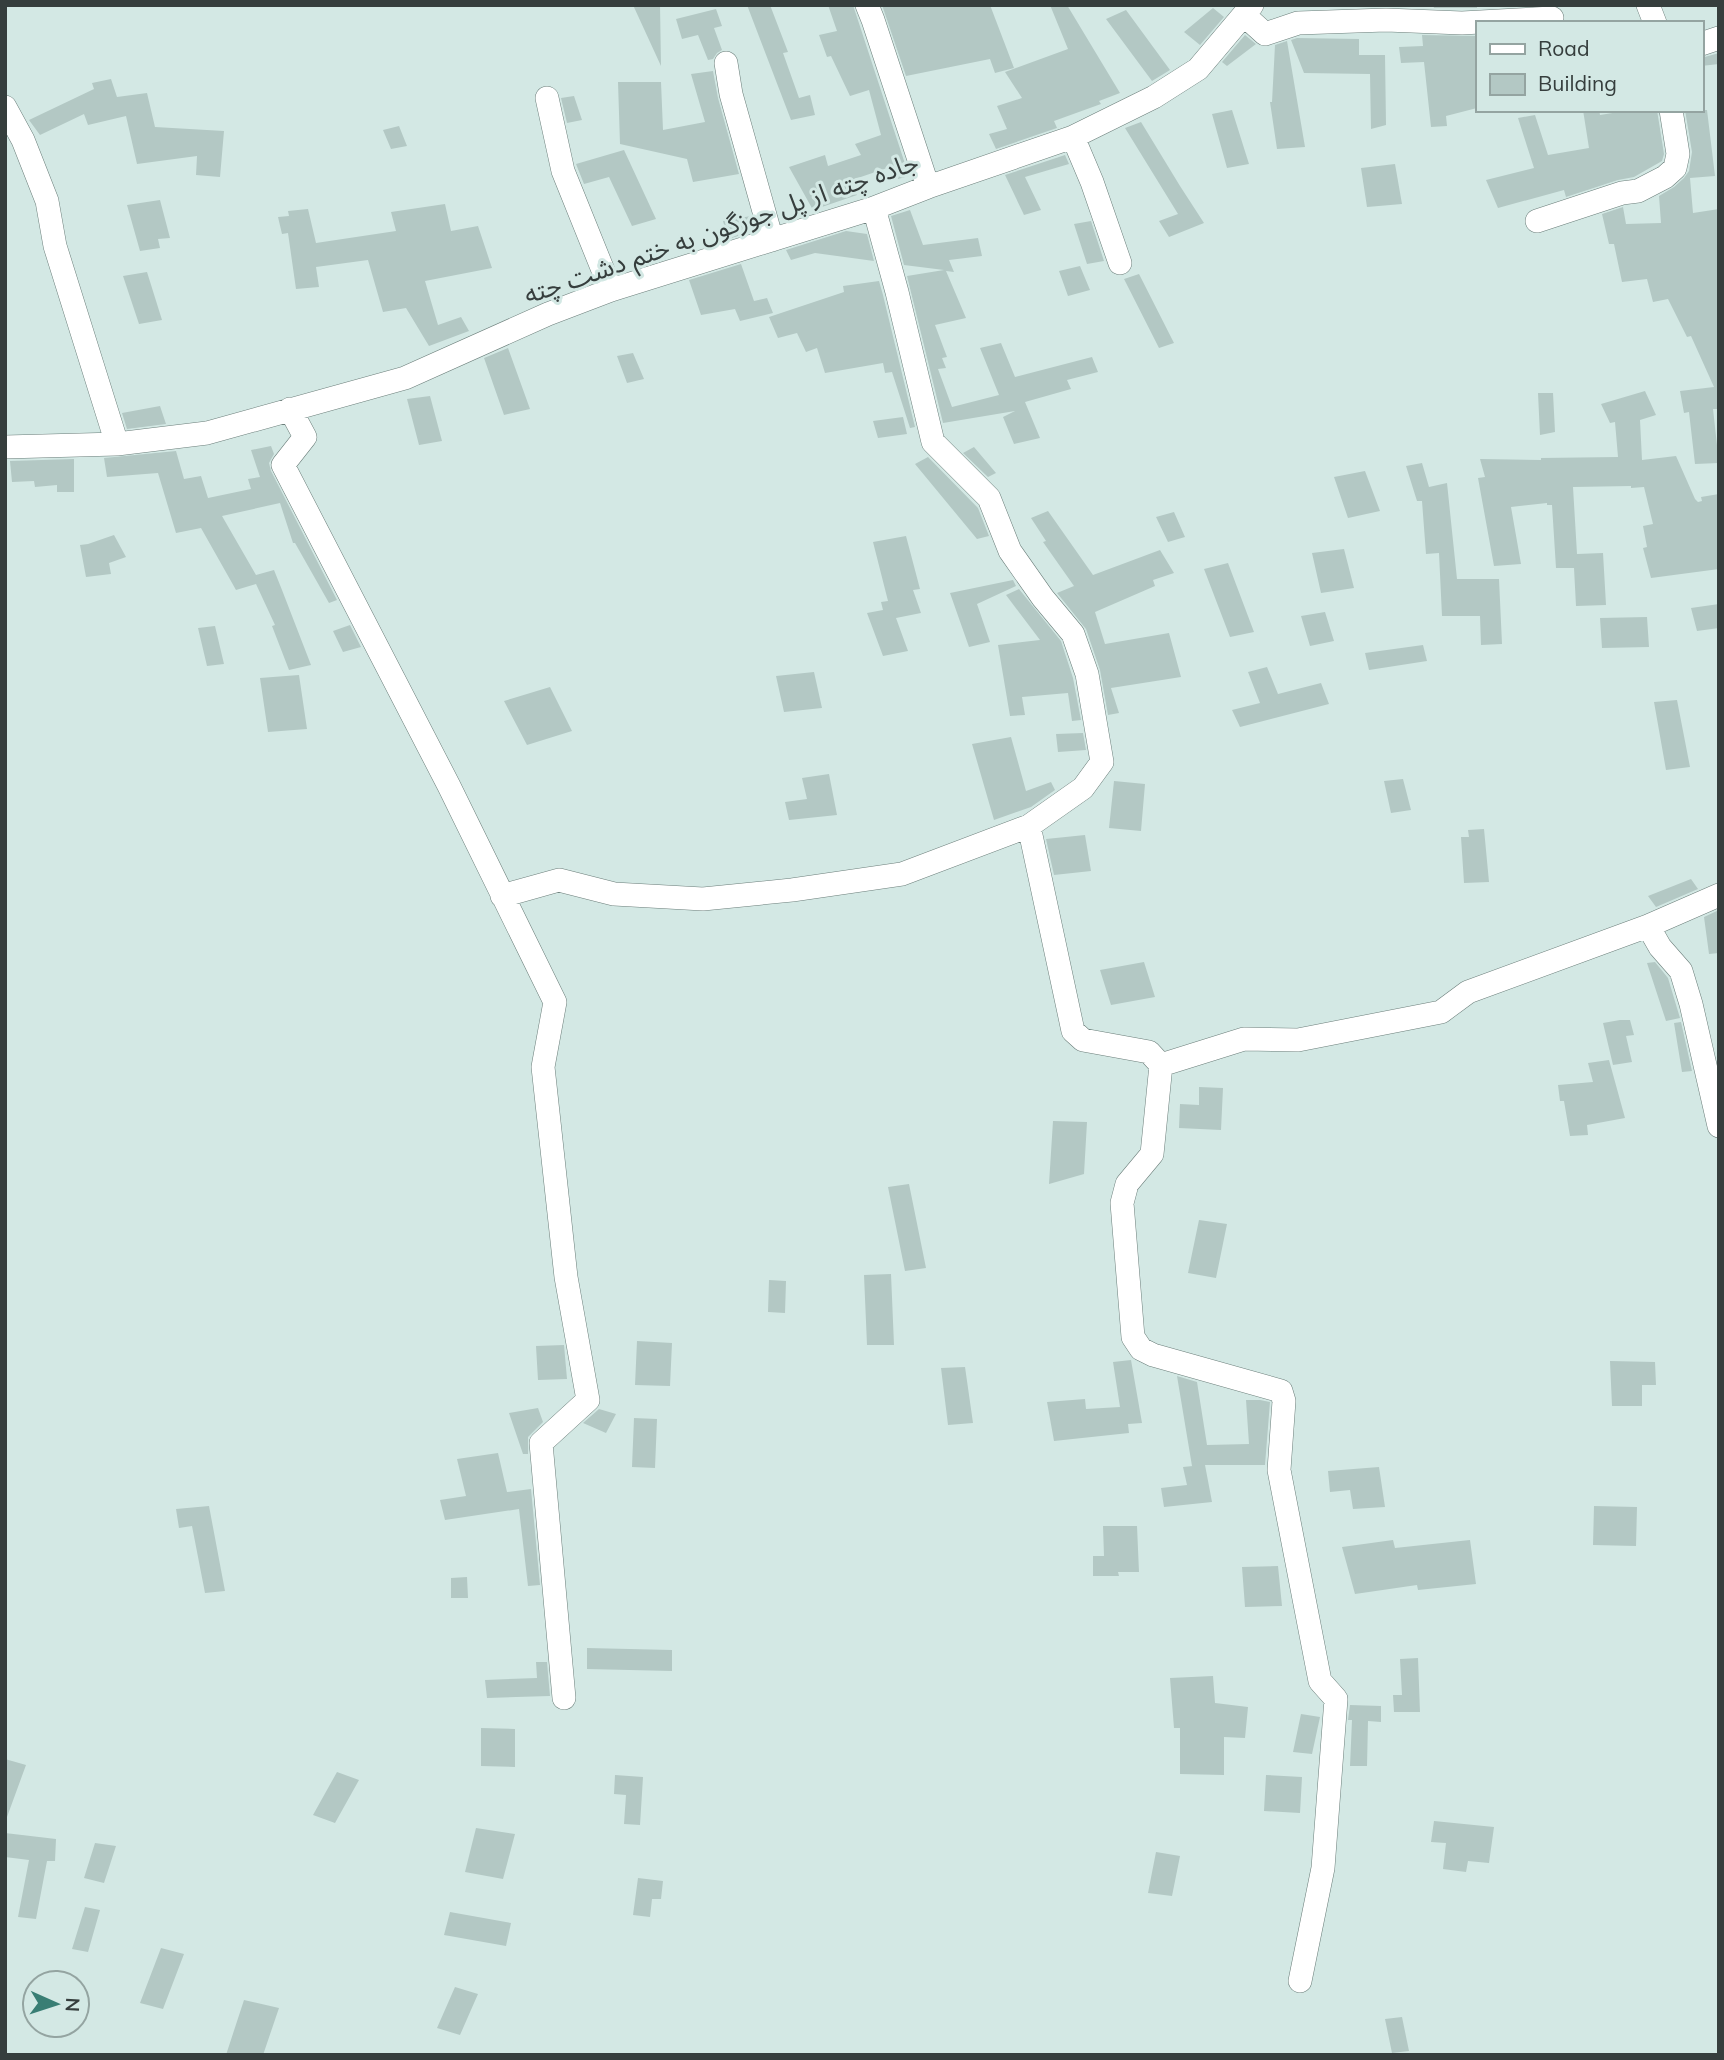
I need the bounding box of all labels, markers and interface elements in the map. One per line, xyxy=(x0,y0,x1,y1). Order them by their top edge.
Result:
legend xyxy=(1476,21,1703,112)
text: Road xyxy=(1538,35,1589,61)
text: Building xyxy=(1538,70,1617,96)
street label: جاده چته از پل جوزگون به ختم دشت چته xyxy=(519,144,924,315)
north arrow xyxy=(21,1969,91,2039)
text: N xyxy=(61,1997,85,2013)

